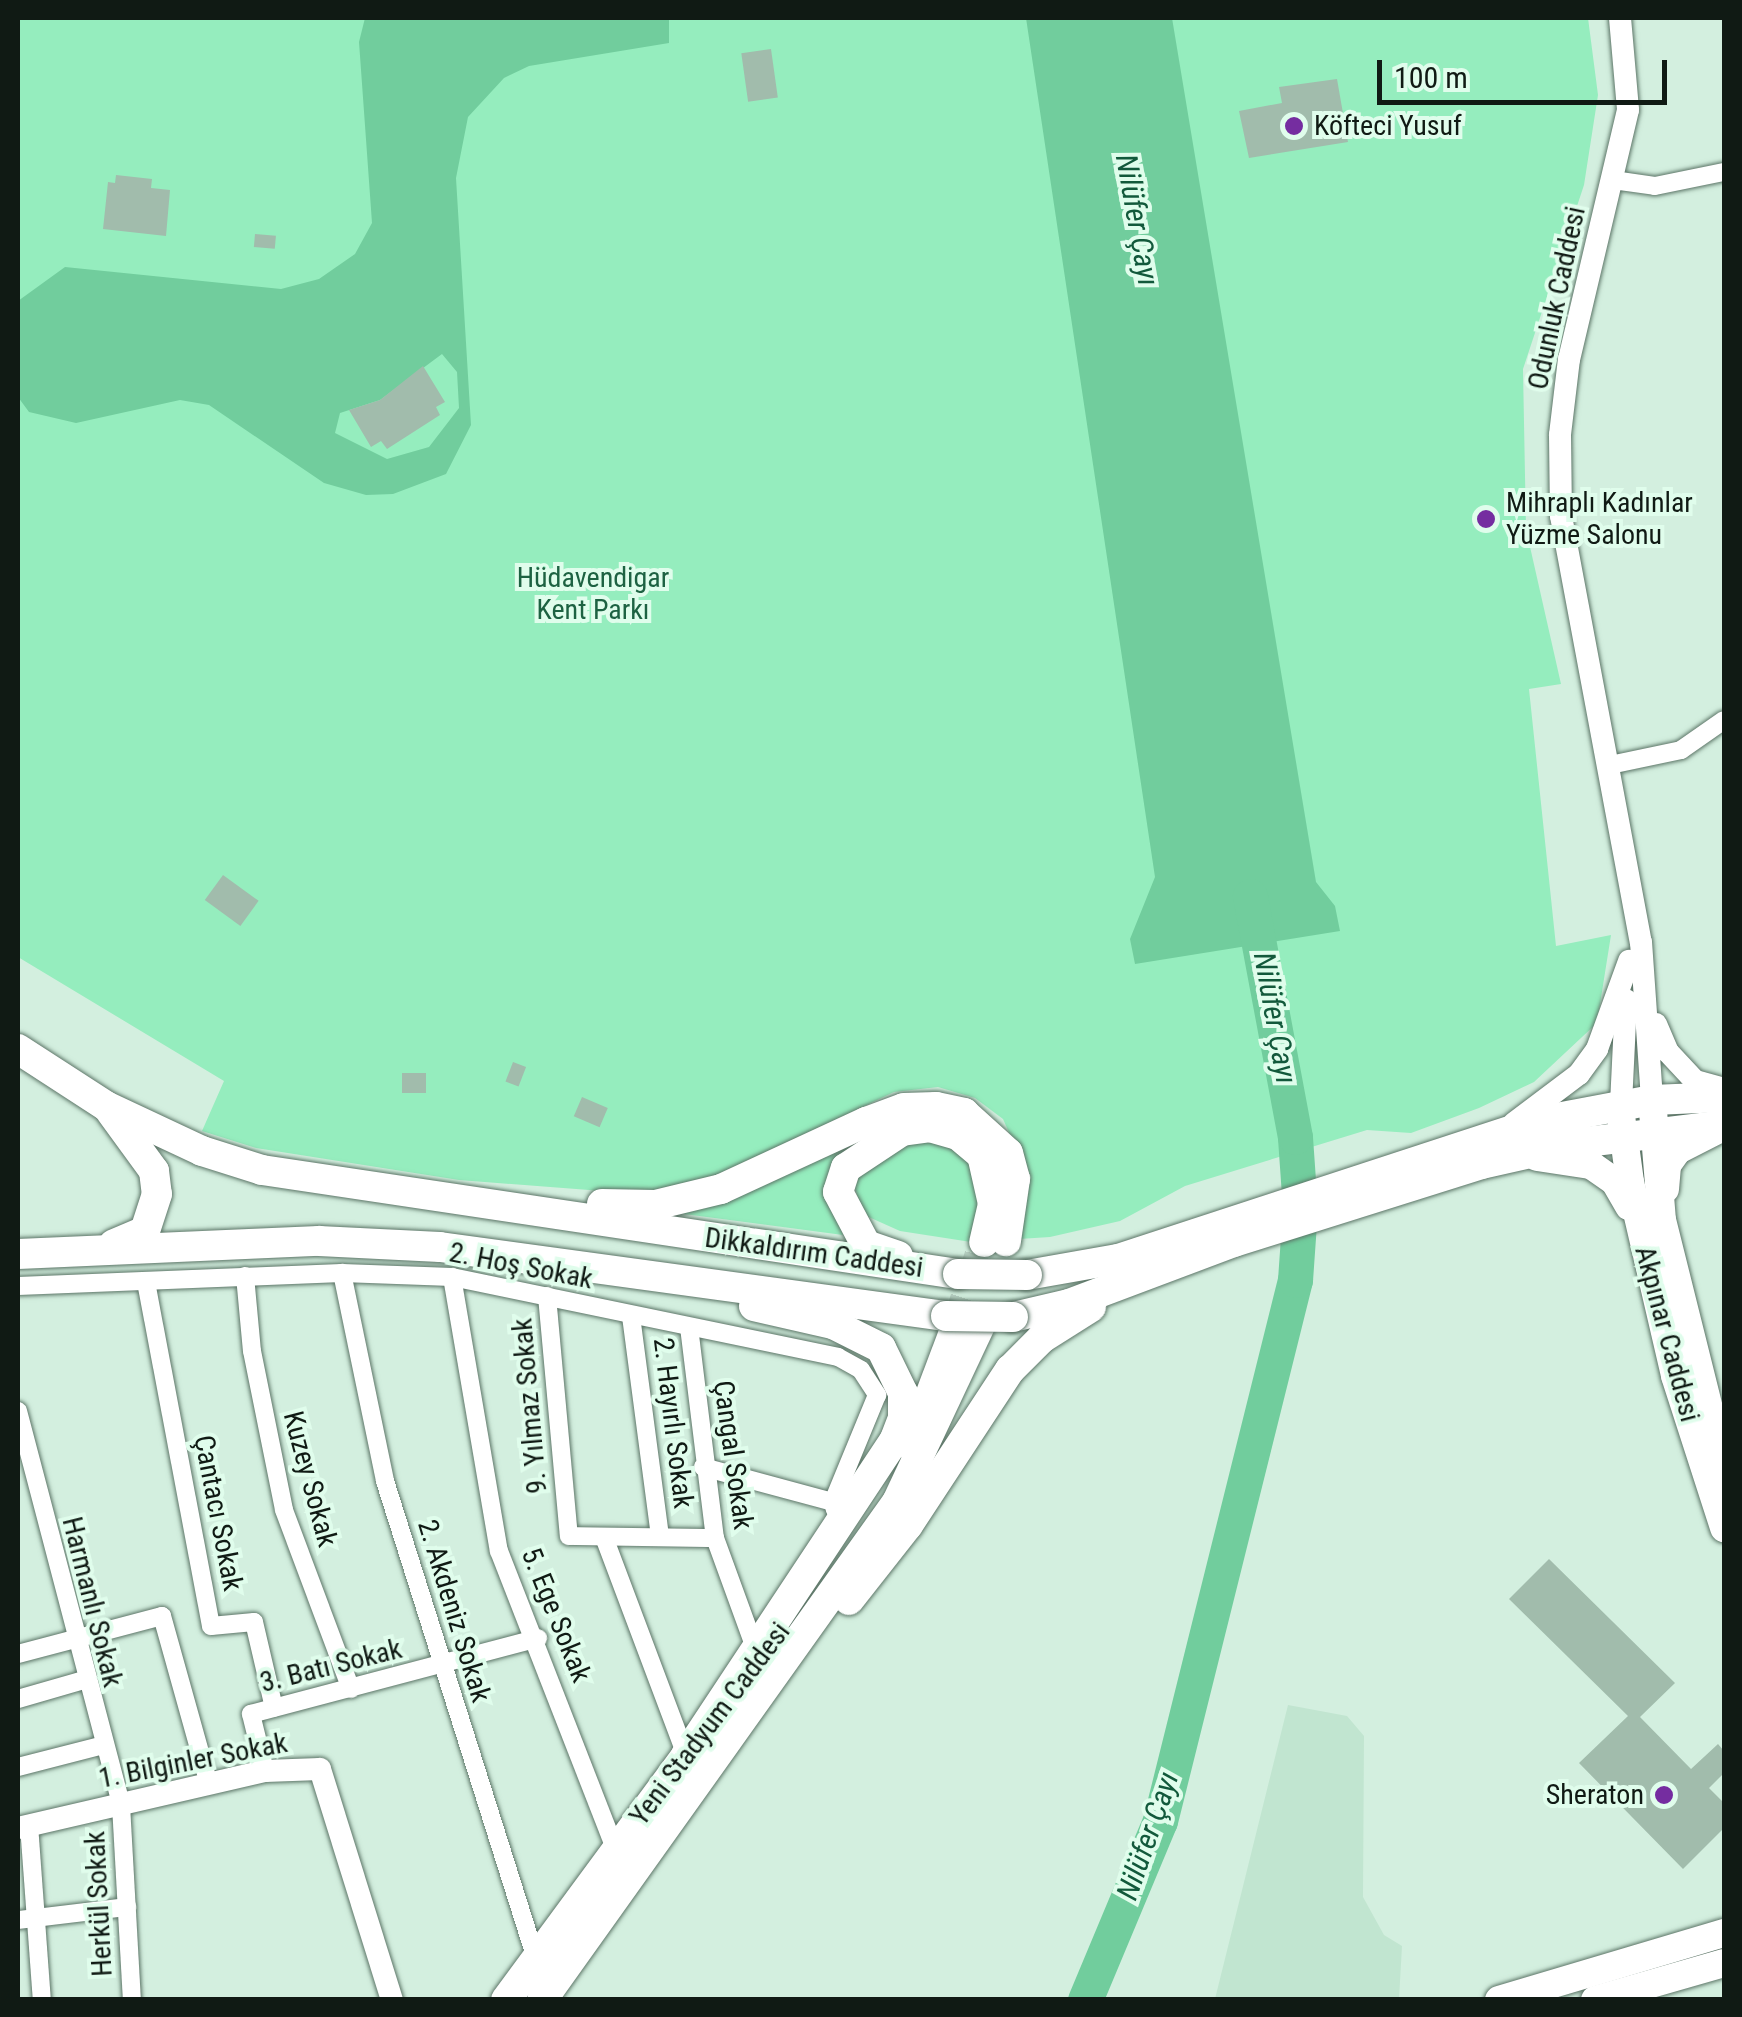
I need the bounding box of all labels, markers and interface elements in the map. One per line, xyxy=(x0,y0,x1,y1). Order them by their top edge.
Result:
scale bar xyxy=(1382,40,1672,102)
text: 100 m xyxy=(1394,60,1468,95)
place label: Köfteci Yusuf xyxy=(1314,109,1462,143)
marker: Köfteci Yusuf xyxy=(1283,115,1305,137)
water label: Nilüfer Çayı xyxy=(1108,151,1166,289)
street label: Odunluk Caddesi xyxy=(1521,203,1593,393)
place label: Mihraplı Kadınlar Yüzme Salonu xyxy=(1506,486,1693,552)
marker: Mihraplı Kadınlar Yüzme Salonu xyxy=(1475,508,1497,530)
park label: Hüdavendigar Kent Parkı xyxy=(517,561,669,627)
water label: Nilüfer Çayı xyxy=(1246,949,1304,1087)
street label: Dikkaldırım Caddesi xyxy=(703,1221,925,1285)
street label: 2. Hoş Sokak xyxy=(446,1236,596,1296)
street label: Akpınar Caddesi xyxy=(1627,1242,1707,1426)
street label: 9. Yılmaz Sokak xyxy=(506,1317,554,1495)
street label: 2. Hayırlı Sokak xyxy=(646,1336,700,1510)
street label: Çangal Sokak xyxy=(706,1378,760,1532)
street label: Kuzey Sokak xyxy=(276,1408,344,1550)
street label: Çantacı Sokak xyxy=(186,1432,250,1594)
street label: Harmanlı Sokak xyxy=(55,1514,129,1690)
street label: 2. Akdeniz Sokak xyxy=(410,1516,498,1706)
street label: 5. Ege Sokak xyxy=(514,1543,598,1687)
street label: Yeni Stadyum Caddesi xyxy=(623,1616,797,1832)
street label: 3. Batı Sokak xyxy=(257,1632,405,1700)
street label: 1. Bilginler Sokak xyxy=(96,1726,290,1796)
water label: Nilüfer Çayı xyxy=(1109,1767,1187,1905)
place label: Sheraton xyxy=(1546,1778,1644,1812)
marker: Sheraton xyxy=(1653,1784,1675,1806)
street label: Herkül Sokak xyxy=(78,1831,120,1977)

